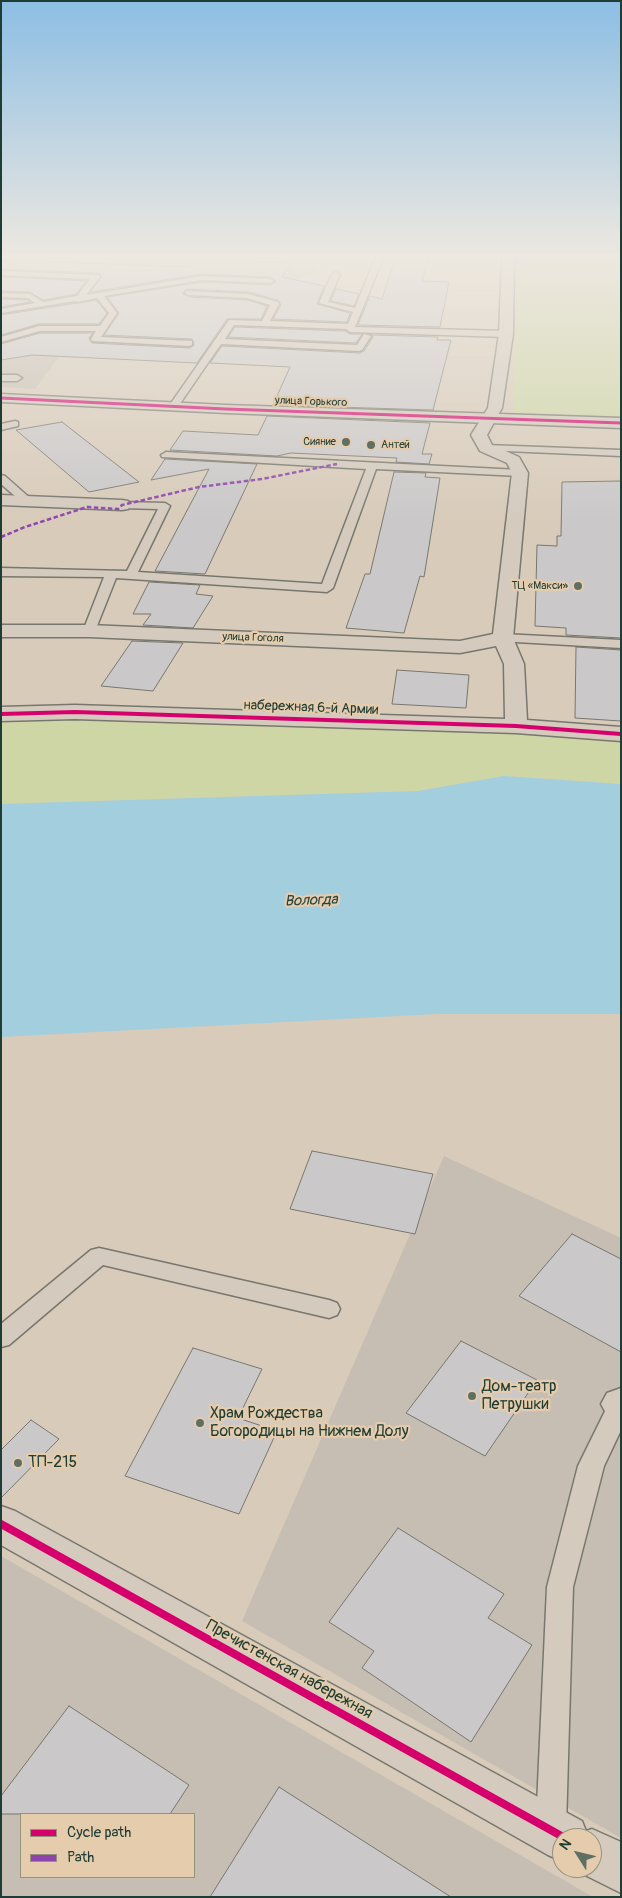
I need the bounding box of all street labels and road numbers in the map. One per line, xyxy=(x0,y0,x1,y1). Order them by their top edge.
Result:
street label: улица Горького xyxy=(275,394,347,410)
street label: улица Гоголя xyxy=(222,630,284,646)
street label: набережная 6-й Армии xyxy=(243,697,379,719)
street label: Пречистенская набережная xyxy=(202,1616,376,1724)

